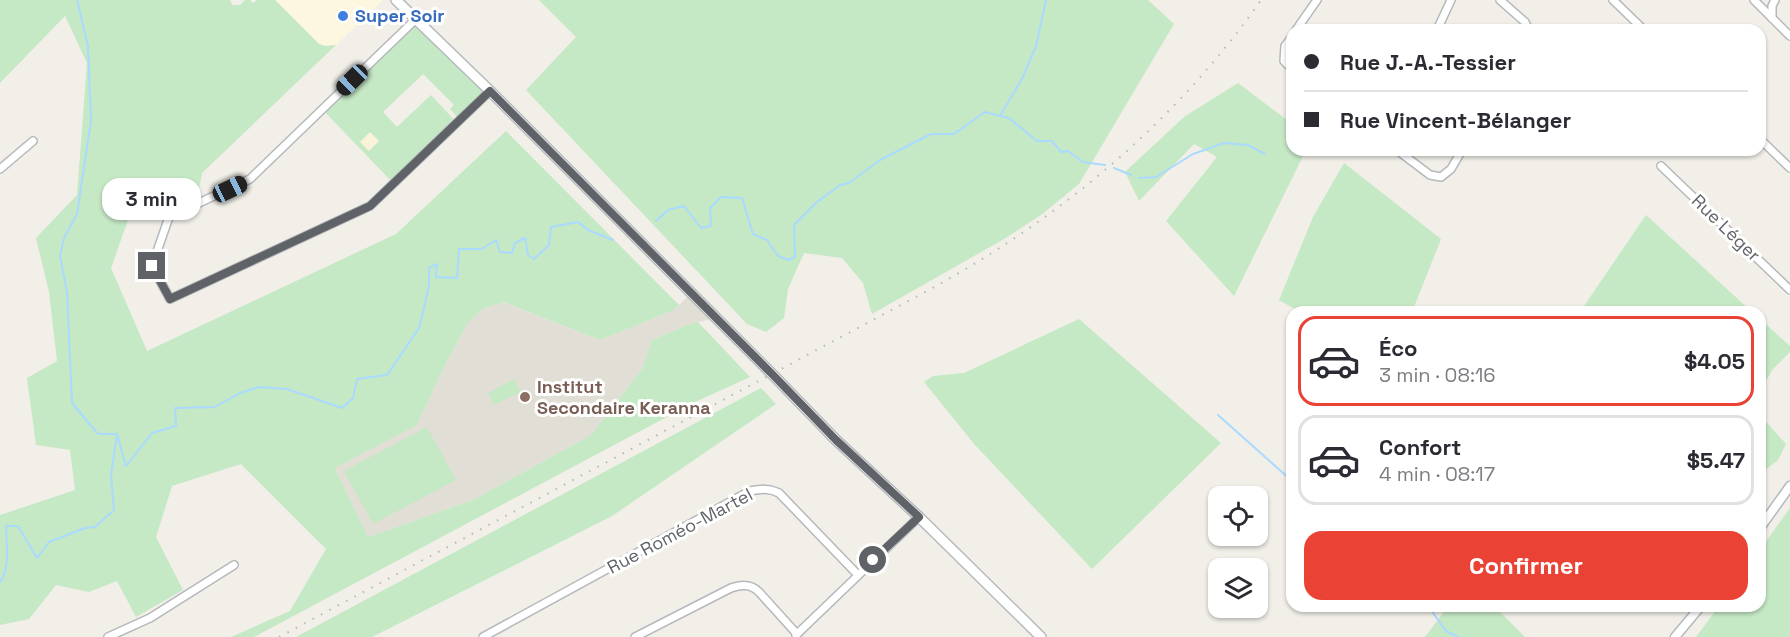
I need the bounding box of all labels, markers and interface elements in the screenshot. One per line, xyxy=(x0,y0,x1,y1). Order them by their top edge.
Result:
place label: Super Soir xyxy=(355,4,444,27)
marker: Super Soir xyxy=(336,9,350,23)
text: Rue J.-A.-Tessier xyxy=(1340,48,1516,76)
car xyxy=(333,61,371,99)
text: Rue Vincent-Bélanger xyxy=(1340,106,1571,134)
car xyxy=(210,173,250,205)
callout: 3 min xyxy=(102,179,201,221)
text: 3 min xyxy=(126,186,177,212)
street label: Rue Léger xyxy=(1687,189,1766,266)
route end xyxy=(138,252,165,279)
icon: car xyxy=(1307,334,1361,388)
text: Éco xyxy=(1379,334,1418,362)
text: $4.05 xyxy=(1684,347,1745,375)
text: 3 min · 08:16 xyxy=(1379,362,1496,388)
place label: Institut Secondaire Keranna xyxy=(537,375,711,419)
marker: Institut Secondaire Keranna xyxy=(518,390,532,404)
icon: car xyxy=(1307,433,1361,487)
text: Confort xyxy=(1379,433,1461,461)
text: $5.47 xyxy=(1687,446,1745,474)
text: 4 min · 08:17 xyxy=(1379,461,1495,487)
street label: Rue Roméo-Martel xyxy=(603,483,756,579)
map controls xyxy=(1208,486,1268,618)
button: locate xyxy=(1208,486,1268,546)
button: Confirmer xyxy=(1304,531,1748,600)
route start xyxy=(859,546,886,573)
button: layers xyxy=(1208,558,1268,618)

